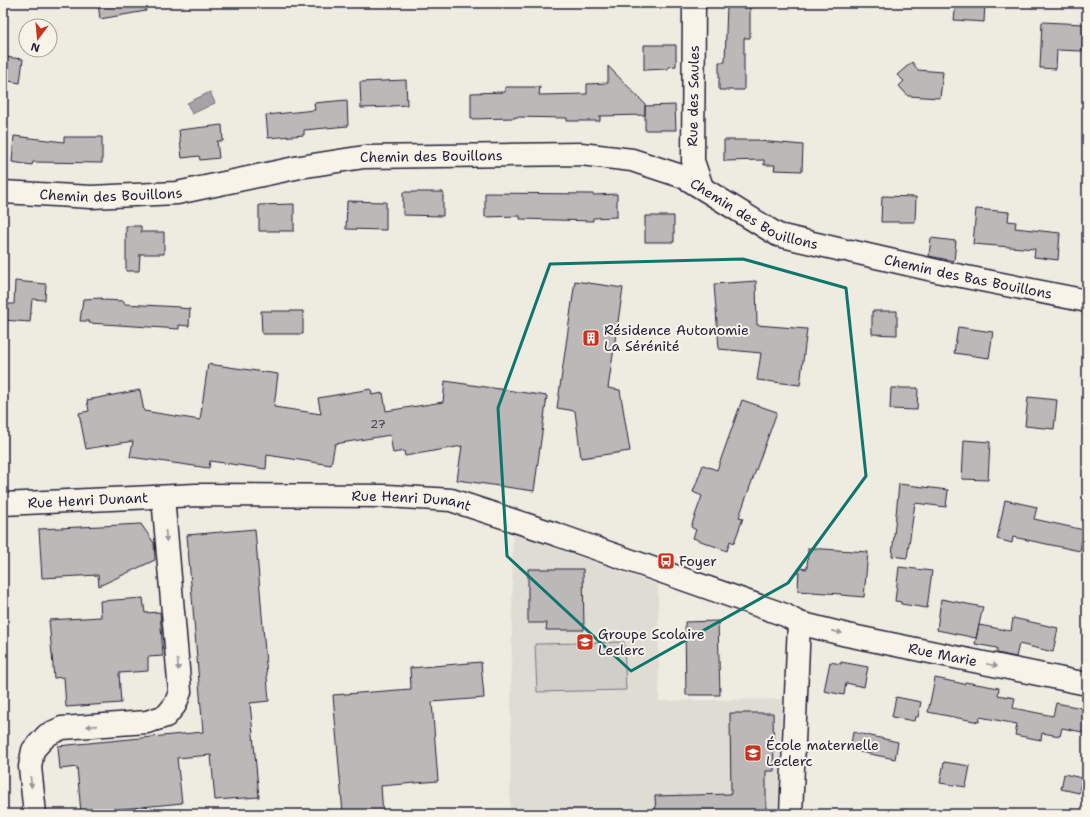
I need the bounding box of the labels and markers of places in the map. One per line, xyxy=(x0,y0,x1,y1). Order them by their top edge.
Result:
place label: Résidence Autonomie La Sérénité xyxy=(604,321,749,355)
building icon: Résidence Autonomie La Sérénité xyxy=(581,328,601,348)
bus stop icon: Foyer xyxy=(656,551,676,571)
place label: Foyer xyxy=(679,552,717,570)
place label: Groupe Scolaire Leclerc xyxy=(598,625,705,659)
school or university icon: Groupe Scolaire Leclerc xyxy=(575,632,595,652)
place label: École maternelle Leclerc xyxy=(766,736,879,770)
school or university icon: École maternelle Leclerc xyxy=(743,743,763,763)

